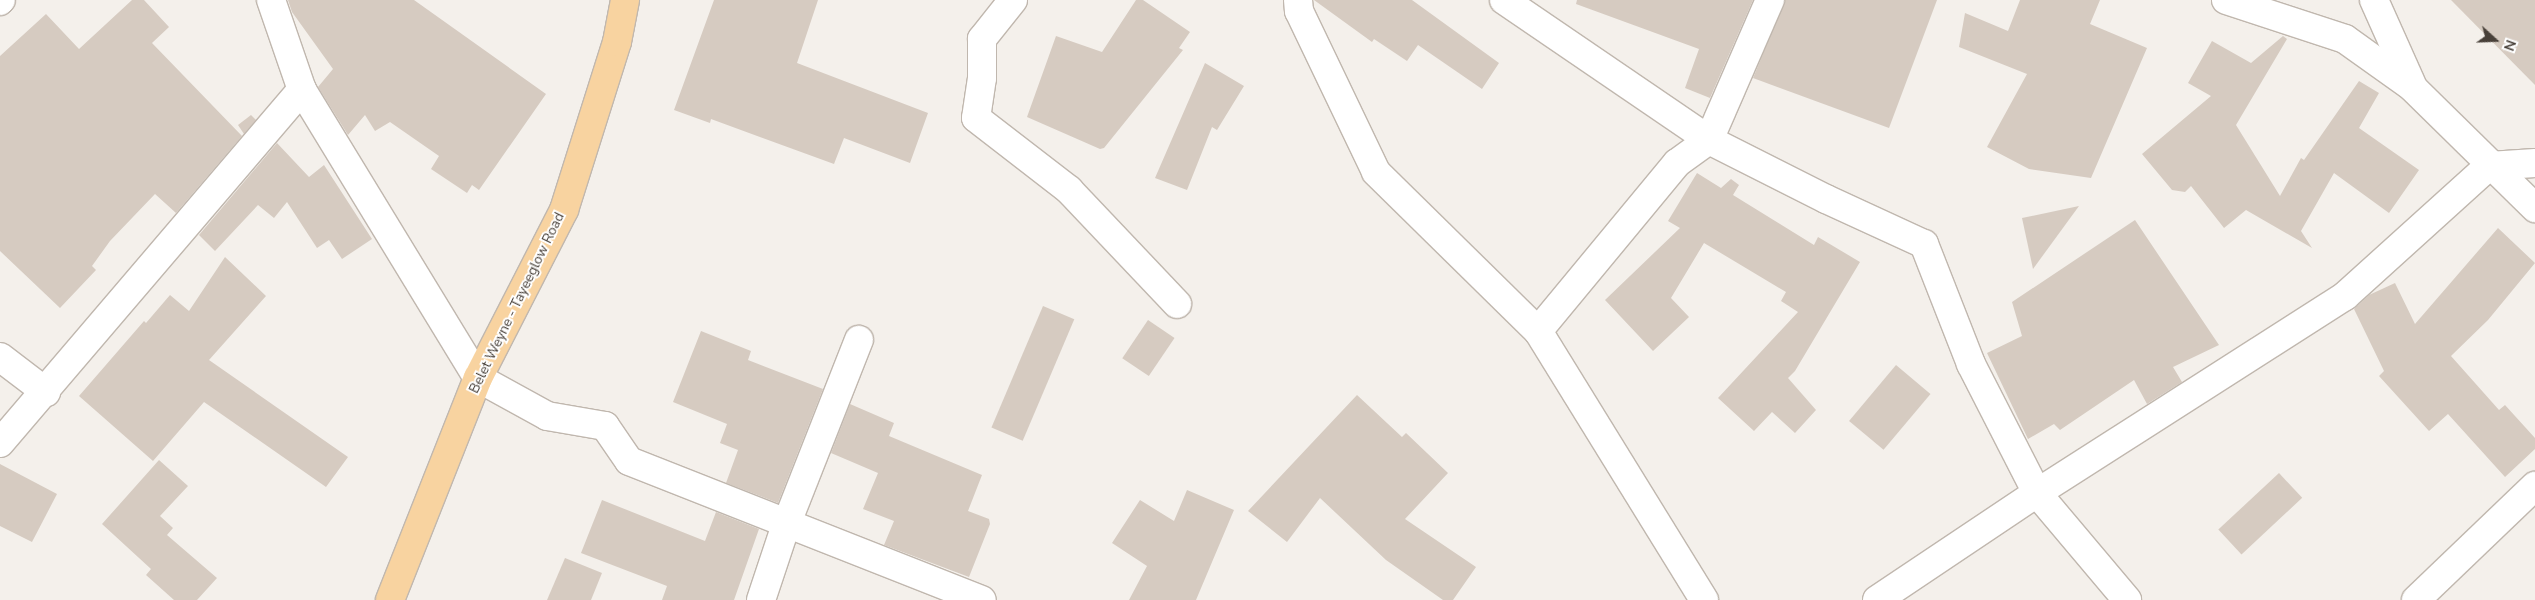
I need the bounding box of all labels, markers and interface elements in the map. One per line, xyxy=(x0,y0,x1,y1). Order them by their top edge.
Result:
north arrow xyxy=(2470,15,2520,65)
text: N xyxy=(2499,37,2520,53)
street label: Belet Weyne - Tayeeglow Road xyxy=(466,210,568,396)

